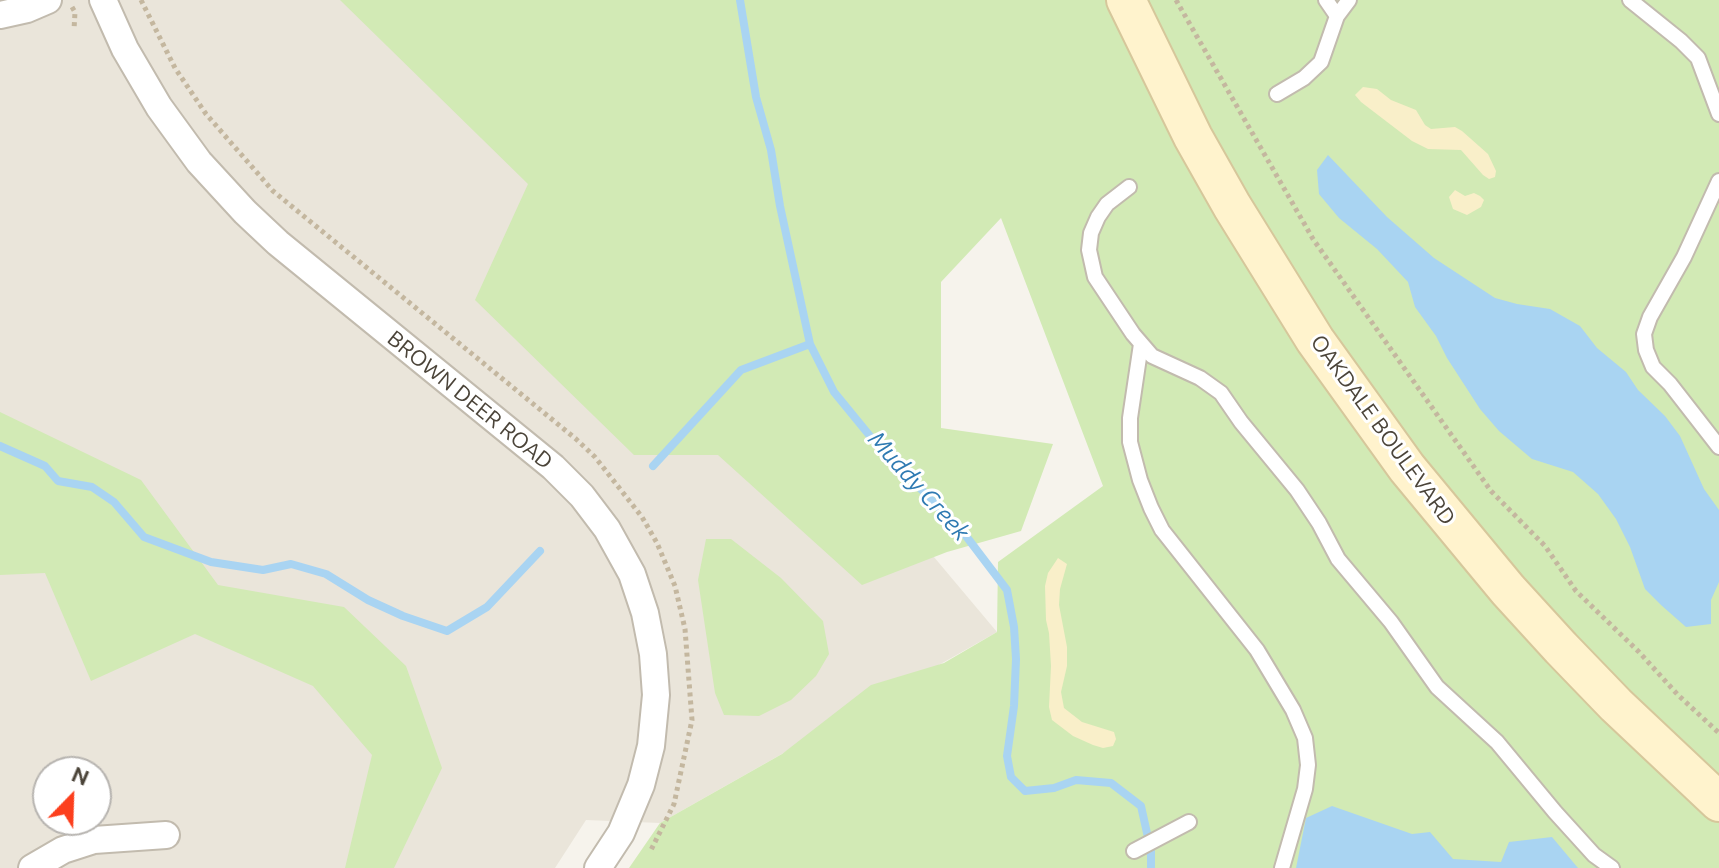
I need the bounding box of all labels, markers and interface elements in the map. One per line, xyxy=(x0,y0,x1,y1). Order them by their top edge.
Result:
street label: BROWN DEER ROAD xyxy=(382,325,558,475)
street label: OAKDALE BOULEVARD xyxy=(1305,330,1461,530)
water label: Muddy Creek xyxy=(862,425,976,547)
north arrow xyxy=(32,756,112,836)
text: N xyxy=(68,761,93,790)

